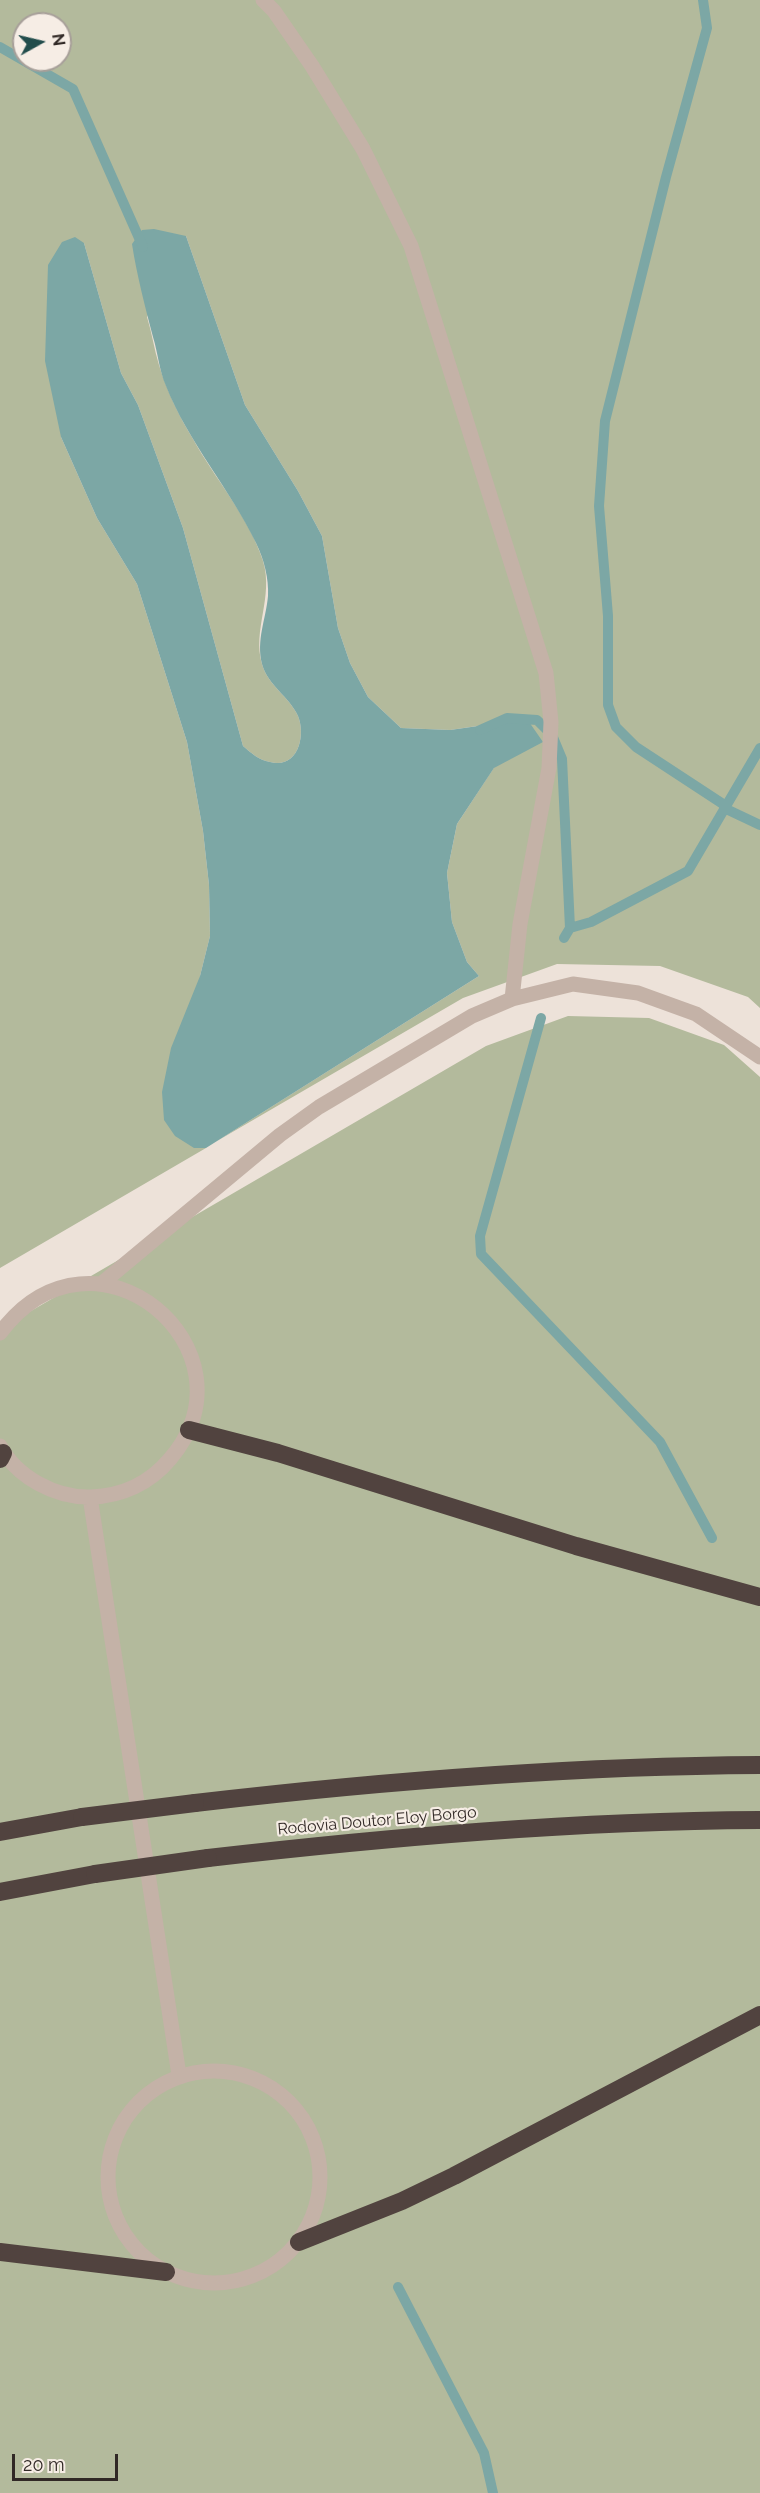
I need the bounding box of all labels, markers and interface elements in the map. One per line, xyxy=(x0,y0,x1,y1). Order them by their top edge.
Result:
north arrow xyxy=(12,12,72,72)
text: N xyxy=(48,32,69,47)
street label: Rodovia Doutor Eloy Borgo xyxy=(277,1803,477,1839)
scale bar xyxy=(15,2442,122,2480)
text: 20 m xyxy=(23,2454,65,2475)

